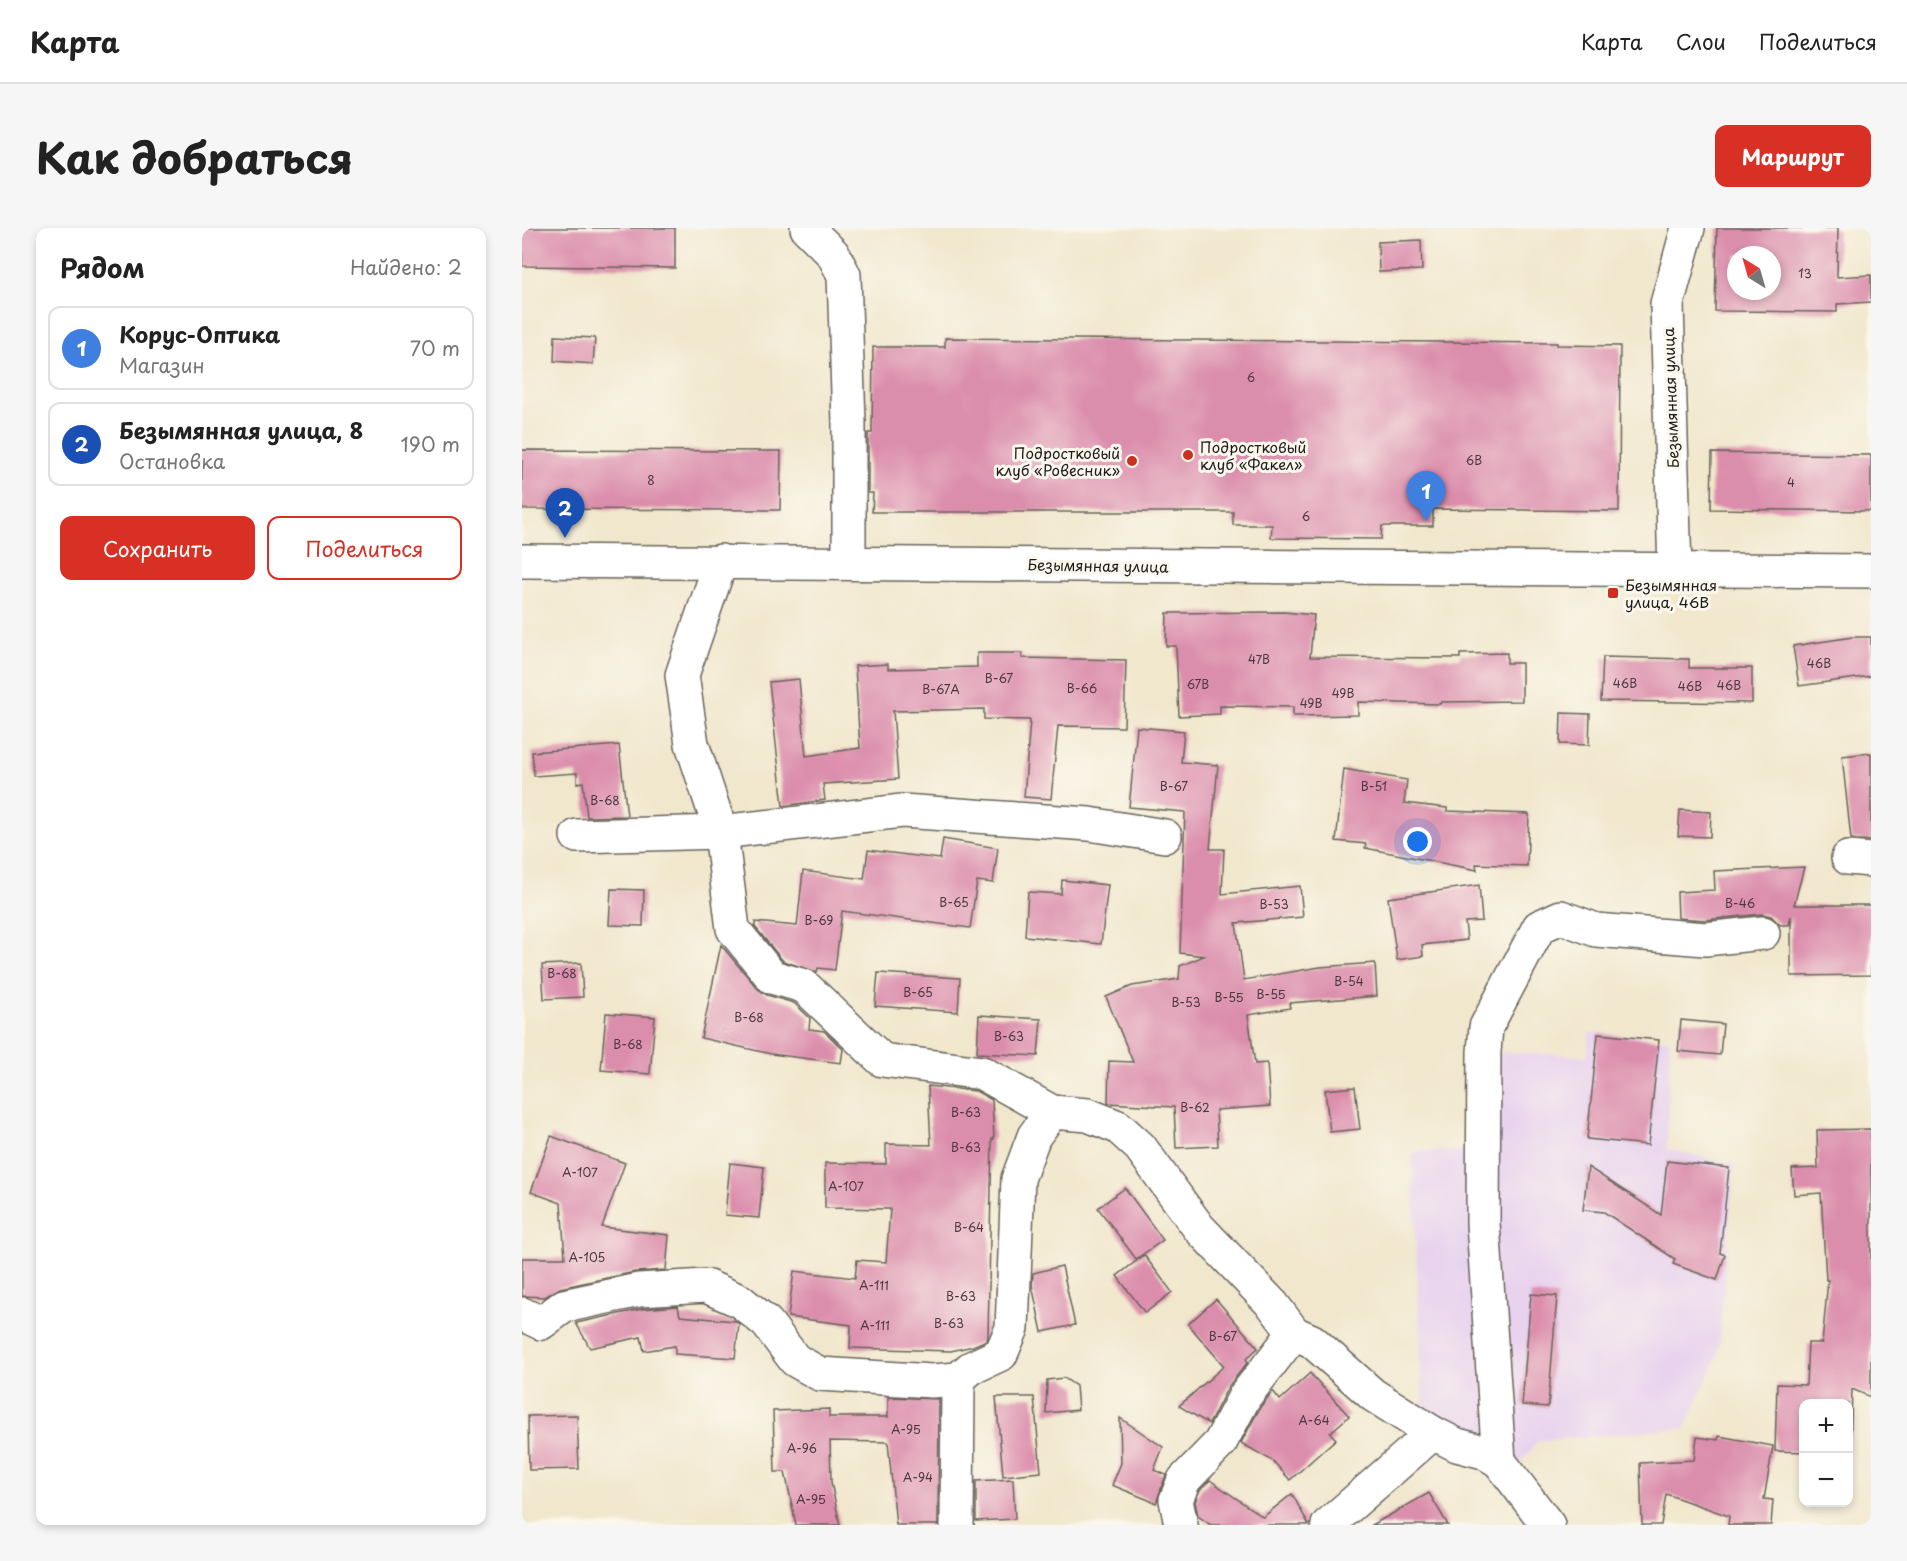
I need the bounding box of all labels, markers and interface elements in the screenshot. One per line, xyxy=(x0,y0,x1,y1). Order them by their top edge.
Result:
text: Карта xyxy=(30,20,120,63)
text: Карта xyxy=(1581,25,1643,57)
text: Слои xyxy=(1676,25,1726,57)
text: Поделиться xyxy=(1759,25,1877,57)
text: Как добраться xyxy=(36,125,353,188)
button: Маршрут xyxy=(1715,125,1871,187)
north arrow xyxy=(1727,246,1781,300)
text: Рядом xyxy=(60,248,145,287)
text: Найдено: 2 xyxy=(350,252,462,282)
house number: 13 xyxy=(1798,264,1812,282)
text: Корус-Оптика xyxy=(119,317,280,350)
street label: Безымянная улица xyxy=(1656,327,1684,469)
text: 1 xyxy=(77,333,86,363)
text: 70 m xyxy=(410,333,460,363)
text: Магазин xyxy=(119,350,205,380)
house number: 6 xyxy=(1247,368,1255,386)
text: Безымянная улица, 8 xyxy=(119,413,363,446)
text: 2 xyxy=(74,429,89,459)
text: 190 m xyxy=(401,429,460,459)
place label: Подростковый клуб «Факел» xyxy=(1200,435,1306,475)
place label: Подростковый клуб «Ровесник» xyxy=(995,441,1120,481)
text: Остановка xyxy=(119,446,225,476)
marker: Подростковый клуб «Факел» xyxy=(1181,448,1195,462)
house number: 6В xyxy=(1466,451,1482,469)
marker: Подростковый клуб «Ровесник» xyxy=(1125,454,1139,468)
house number: 8 xyxy=(647,471,655,489)
pin: 1 xyxy=(1406,472,1446,521)
house number: 4 xyxy=(1787,473,1795,491)
pin: 2 xyxy=(546,488,585,538)
house number: 6 xyxy=(1302,507,1310,525)
button: Сохранить xyxy=(60,516,255,580)
button: Поделиться xyxy=(267,516,462,580)
street label: Безымянная улица xyxy=(1027,552,1169,578)
place label: Безымянная улица, 46В xyxy=(1625,573,1717,613)
marker: Безымянная улица, 46В xyxy=(1606,586,1620,600)
house number: 47В xyxy=(1248,650,1270,668)
house number: 46В xyxy=(1807,654,1831,672)
house number: В-67 xyxy=(985,669,1013,687)
house number: 46В xyxy=(1613,674,1637,692)
house number: 67В xyxy=(1187,675,1209,693)
house number: 46В xyxy=(1717,676,1741,694)
house number: 46В xyxy=(1678,677,1702,695)
house number: В-66 xyxy=(1067,679,1097,697)
house number: В-67А xyxy=(922,680,960,698)
house number: 49В xyxy=(1332,684,1354,702)
house number: 49В xyxy=(1300,694,1322,712)
house number: В-67 xyxy=(1160,777,1188,795)
house number: В-51 xyxy=(1361,777,1387,795)
house number: В-68 xyxy=(590,791,620,809)
your location xyxy=(1403,827,1432,856)
house number: В-65 xyxy=(939,893,969,911)
house number: В-46 xyxy=(1725,894,1755,912)
house number: В-53 xyxy=(1259,895,1289,913)
house number: В-69 xyxy=(805,911,833,929)
house number: В-68 xyxy=(547,964,577,982)
house number: В-54 xyxy=(1334,972,1364,990)
house number: В-65 xyxy=(903,983,933,1001)
house number: В-55 xyxy=(1256,985,1286,1003)
house number: В-55 xyxy=(1214,988,1244,1006)
house number: В-53 xyxy=(1171,993,1201,1011)
house number: В-68 xyxy=(734,1008,764,1026)
house number: В-63 xyxy=(994,1027,1024,1045)
house number: В-68 xyxy=(613,1035,643,1053)
house number: В-62 xyxy=(1180,1098,1210,1116)
house number: В-63 xyxy=(951,1103,981,1121)
house number: В-63 xyxy=(951,1138,981,1156)
house number: А-107 xyxy=(562,1163,598,1181)
house number: А-107 xyxy=(828,1177,864,1195)
house number: В-64 xyxy=(954,1218,984,1236)
house number: А-105 xyxy=(569,1248,605,1266)
house number: А-111 xyxy=(859,1276,889,1294)
house number: В-63 xyxy=(946,1287,976,1305)
house number: В-63 xyxy=(934,1314,964,1332)
house number: А-111 xyxy=(860,1316,890,1334)
house number: В-67 xyxy=(1209,1327,1237,1345)
map controls xyxy=(1799,1399,1853,1507)
button: + xyxy=(1799,1399,1853,1453)
house number: А-64 xyxy=(1298,1411,1330,1429)
house number: А-95 xyxy=(891,1420,921,1438)
house number: А-96 xyxy=(787,1439,817,1457)
button: − xyxy=(1799,1453,1853,1507)
house number: А-94 xyxy=(903,1468,933,1486)
house number: А-95 xyxy=(796,1490,826,1508)

